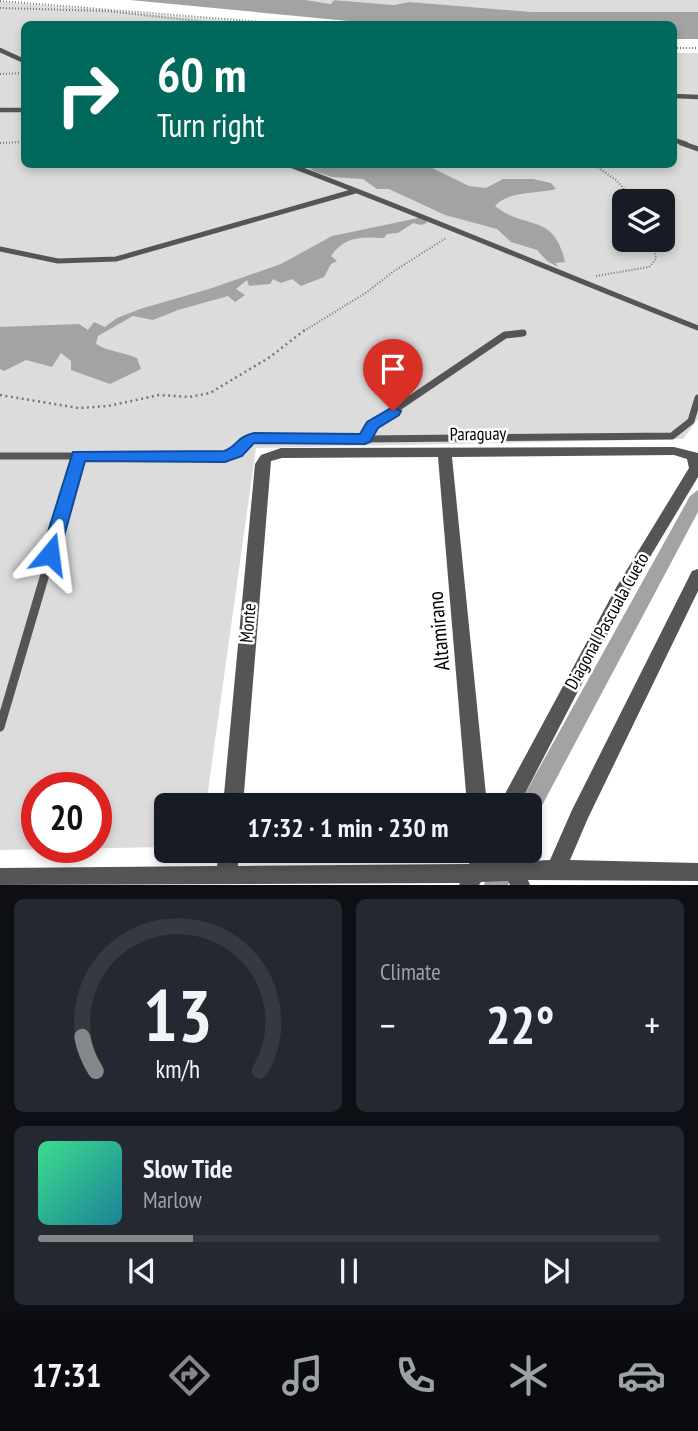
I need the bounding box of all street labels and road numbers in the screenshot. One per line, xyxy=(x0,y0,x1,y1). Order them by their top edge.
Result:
street label: Paraguay xyxy=(450,422,507,445)
street label: Diagonal Pascuala Cueto xyxy=(560,548,654,693)
street label: Altamirano xyxy=(422,590,455,672)
street label: Monte xyxy=(234,602,261,644)

